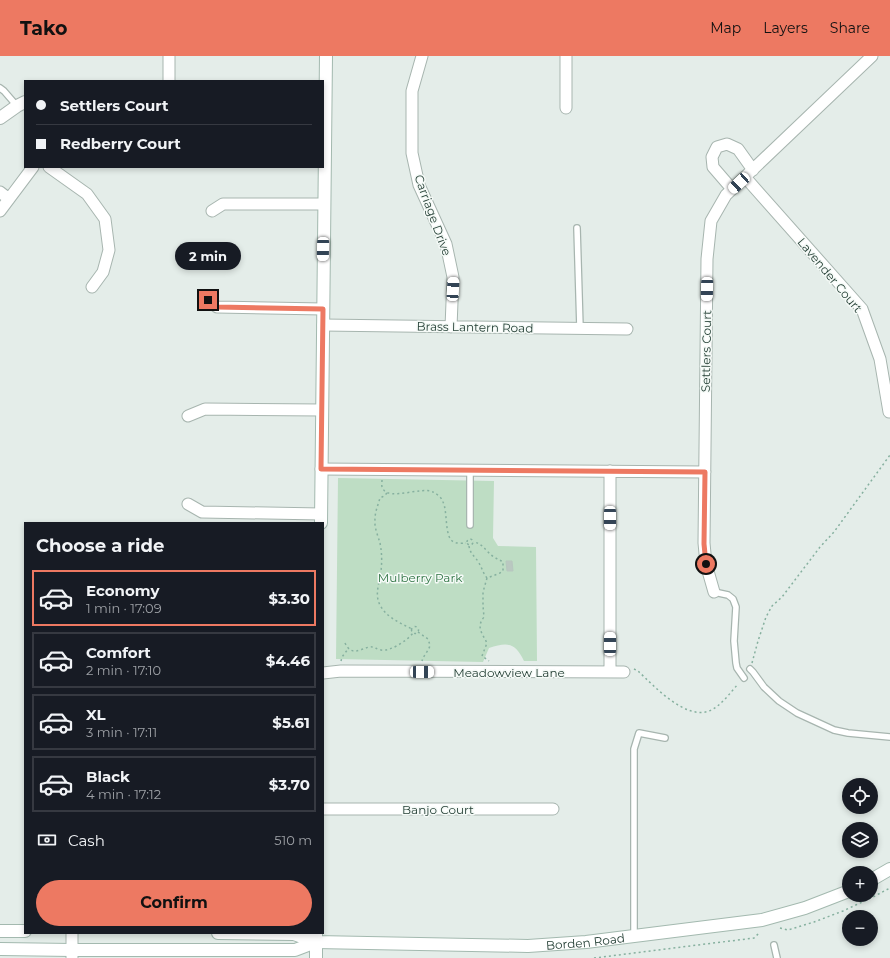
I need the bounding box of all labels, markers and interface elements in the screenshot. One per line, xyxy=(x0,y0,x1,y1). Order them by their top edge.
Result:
text: Tako xyxy=(20,17,67,40)
text: Map xyxy=(710,19,741,37)
text: Layers xyxy=(763,19,808,37)
text: Share xyxy=(830,19,870,37)
text: Settlers Court xyxy=(60,96,169,115)
text: Redberry Court xyxy=(60,134,181,153)
car xyxy=(726,170,752,196)
street label: Carriage Drive xyxy=(411,172,455,258)
street label: Lavender Court xyxy=(794,235,866,315)
car xyxy=(317,237,329,261)
callout: 2 min xyxy=(175,242,241,270)
text: 2 min xyxy=(189,248,227,264)
car xyxy=(446,277,460,301)
car xyxy=(701,277,713,301)
route end xyxy=(199,291,217,309)
street label: Settlers Court xyxy=(698,310,714,392)
street label: Brass Lantern Road xyxy=(416,318,534,336)
car xyxy=(604,506,616,530)
text: Choose a ride xyxy=(36,535,164,557)
route start xyxy=(697,555,715,573)
park label: Mulberry Park xyxy=(378,570,463,585)
icon: car xyxy=(38,580,74,616)
text: Economy xyxy=(86,581,159,600)
text: $3.30 xyxy=(268,589,310,608)
text: 1 min · 17:09 xyxy=(86,600,162,616)
car xyxy=(604,632,616,656)
icon: car xyxy=(38,642,74,678)
text: Comfort xyxy=(86,643,151,662)
text: $4.46 xyxy=(266,651,310,670)
text: 2 min · 17:10 xyxy=(86,662,161,678)
street label: Meadowview Lane xyxy=(453,665,565,680)
car xyxy=(410,666,434,678)
icon: car xyxy=(38,704,74,740)
text: XL xyxy=(86,705,105,724)
text: $5.61 xyxy=(272,713,310,732)
text: 3 min · 17:11 xyxy=(86,724,157,740)
icon: car xyxy=(38,766,74,802)
text: Black xyxy=(86,767,130,786)
text: $3.70 xyxy=(269,775,310,794)
map controls xyxy=(842,778,878,946)
button: locate xyxy=(842,778,878,814)
text: 4 min · 17:12 xyxy=(86,786,161,802)
street label: Banjo Court xyxy=(402,802,474,817)
button: layers xyxy=(842,822,878,858)
icon: cash xyxy=(36,829,58,851)
text: Cash xyxy=(68,831,105,850)
text: 510 m xyxy=(274,832,312,848)
button: + xyxy=(842,866,878,902)
button: Confirm xyxy=(36,880,312,926)
button: − xyxy=(842,910,878,946)
street label: Borden Road xyxy=(545,930,626,952)

